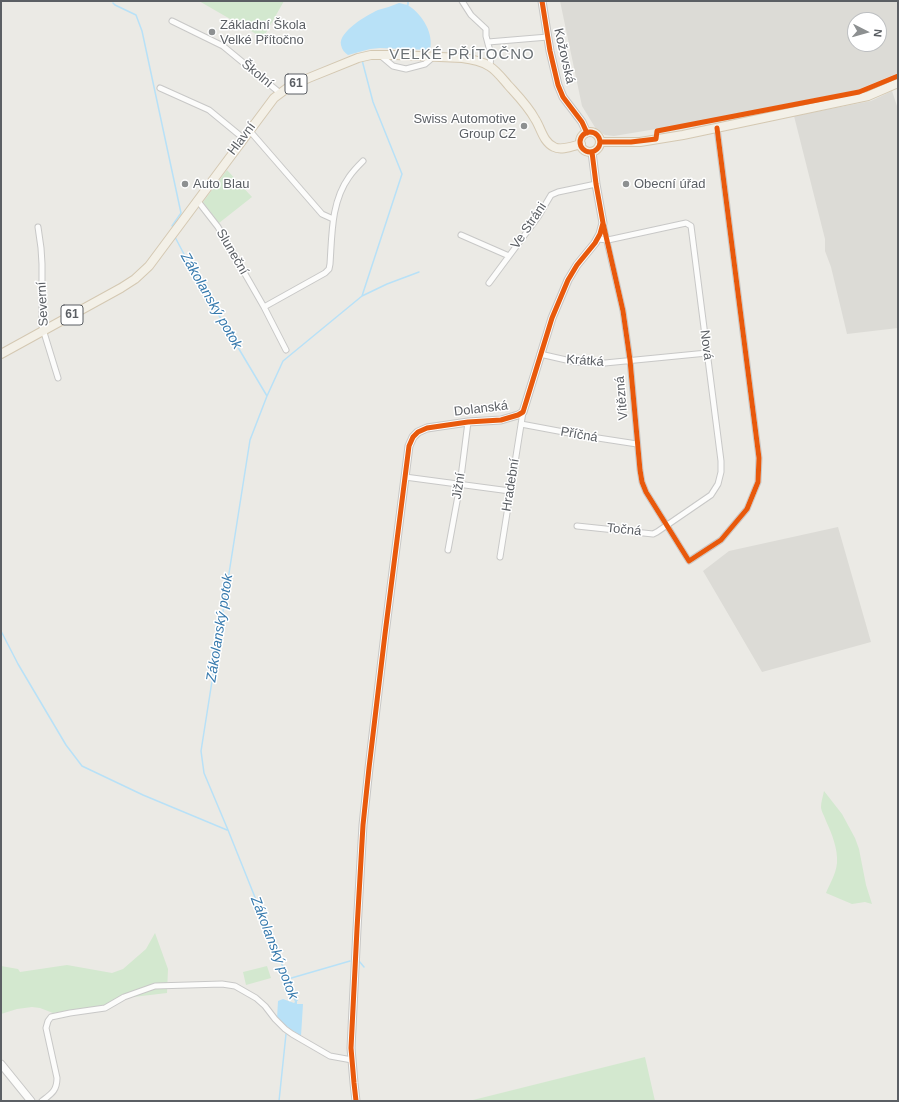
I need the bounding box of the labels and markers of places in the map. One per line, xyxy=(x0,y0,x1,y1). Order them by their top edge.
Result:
place label: Základní Škola Velké Přítočno xyxy=(220,17,306,48)
marker: Základní Škola Velké Přítočno xyxy=(207,27,217,37)
place label: Swiss Automotive Group CZ xyxy=(413,111,516,142)
marker: Swiss Automotive Group CZ xyxy=(519,121,529,131)
place label: Auto Blau xyxy=(193,176,249,192)
place label: Obecní úřad xyxy=(634,176,706,192)
marker: Auto Blau xyxy=(180,179,190,189)
marker: Obecní úřad xyxy=(621,179,631,189)

